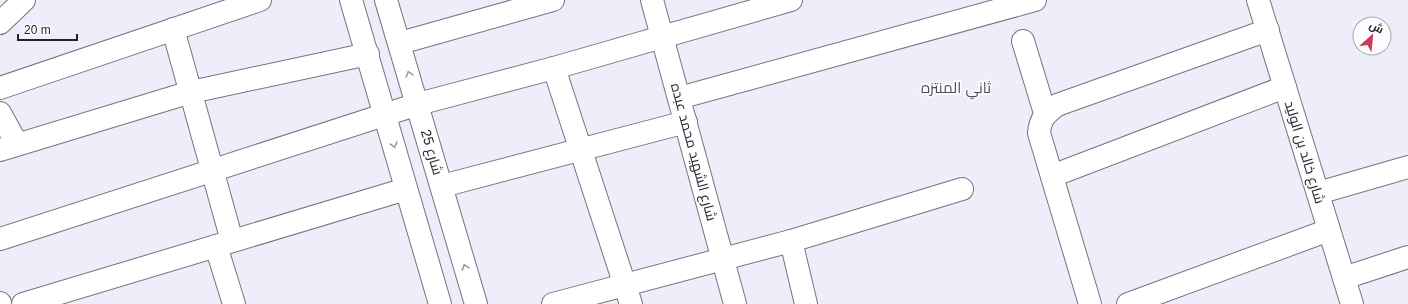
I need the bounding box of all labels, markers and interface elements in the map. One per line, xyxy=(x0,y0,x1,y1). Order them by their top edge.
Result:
scale bar xyxy=(18,16,77,42)
north arrow xyxy=(1352,16,1392,56)
text: ش xyxy=(1367,19,1386,37)
text: 20 m xyxy=(24,23,51,37)
one-way arrow xyxy=(405,71,414,78)
district label: ثاني المنتزه xyxy=(921,79,991,100)
street label: شارع الشهيد محمد عبده xyxy=(667,81,720,223)
street label: شارع خالد بن الوليد xyxy=(1281,99,1328,206)
street label: شارع 25 xyxy=(417,127,446,177)
one-way arrow xyxy=(389,141,398,148)
one-way arrow xyxy=(461,263,470,270)

